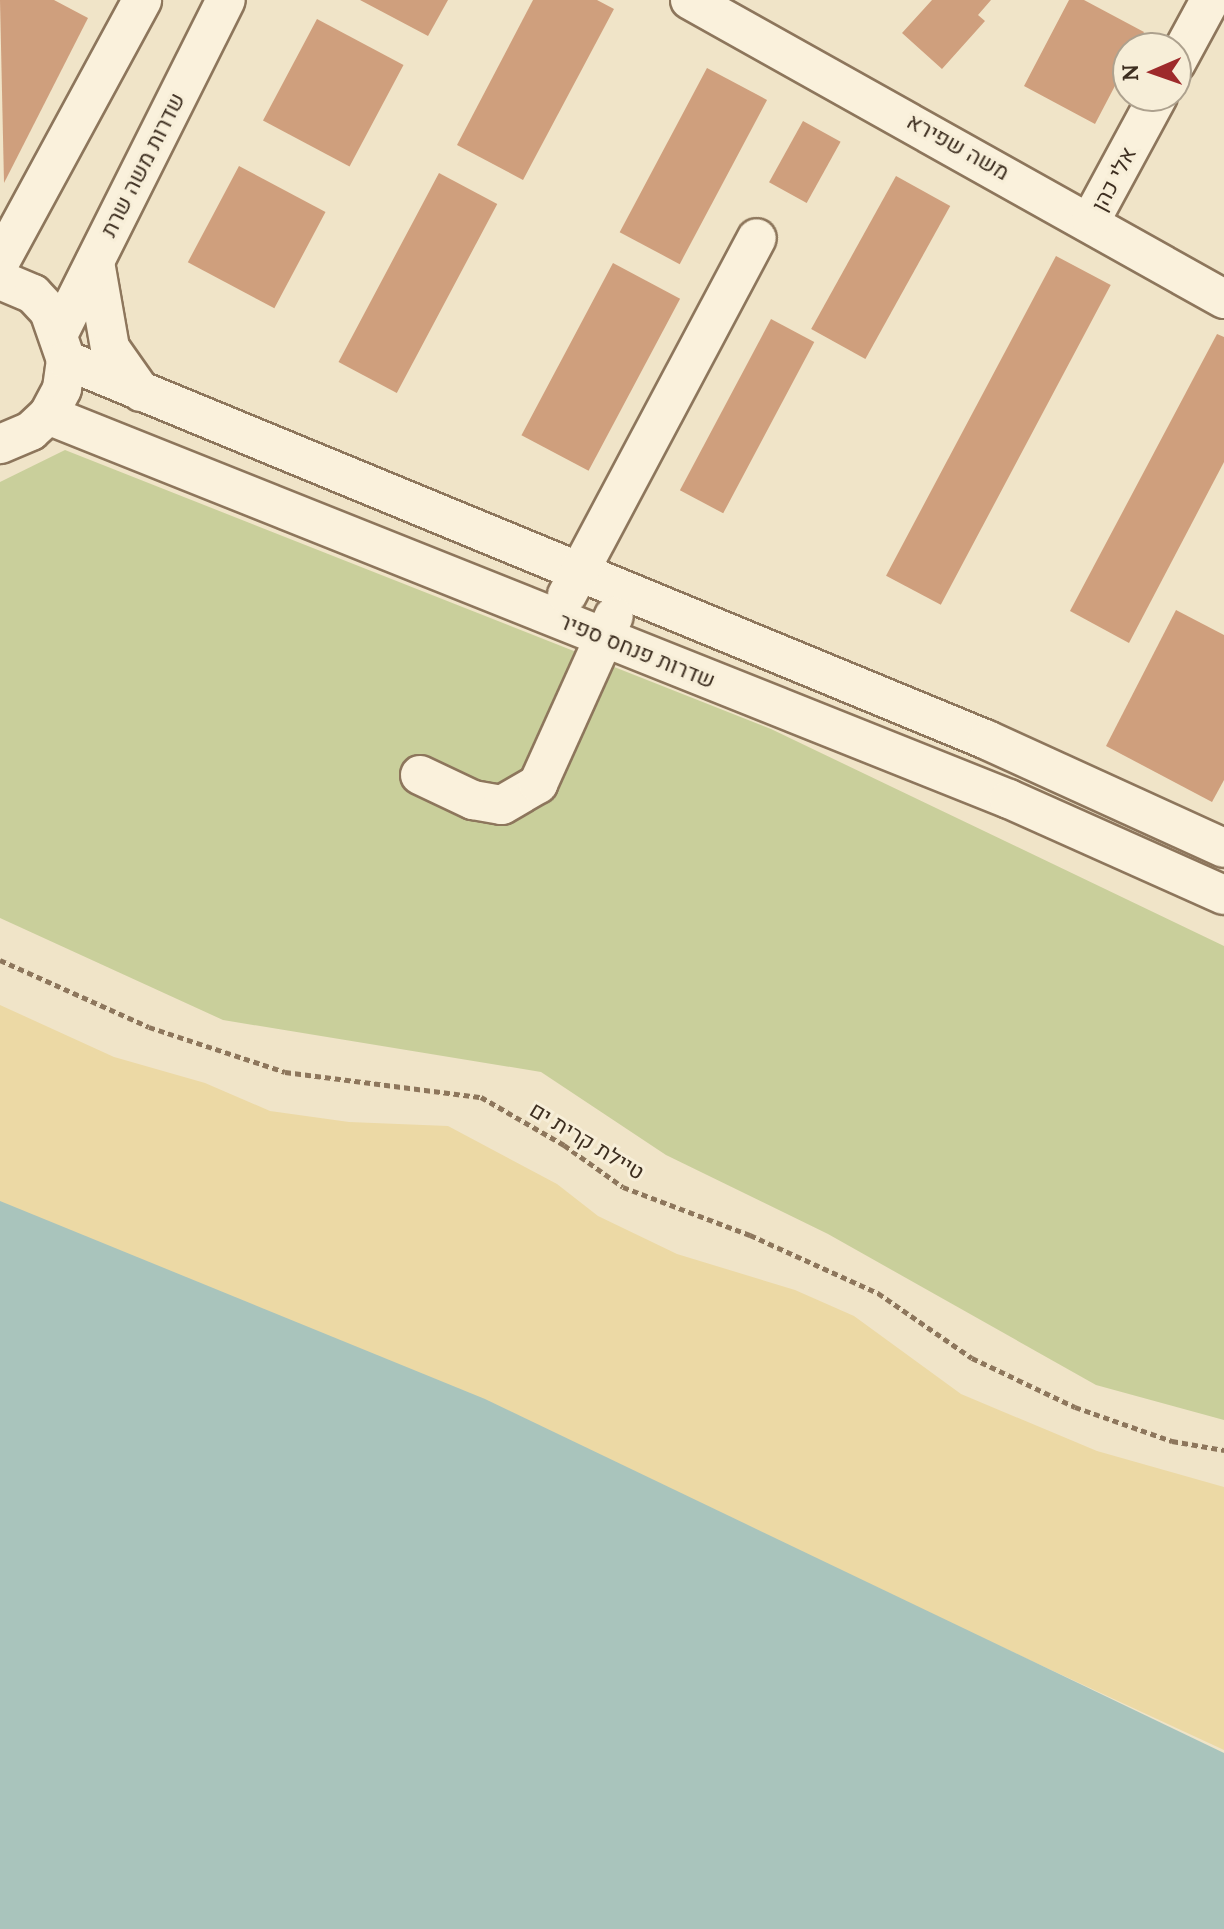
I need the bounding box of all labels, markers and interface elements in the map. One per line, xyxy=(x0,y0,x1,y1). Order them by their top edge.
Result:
north arrow xyxy=(1112,32,1192,112)
text: N xyxy=(1116,64,1144,82)
street label: שדרות משה שרת xyxy=(95,89,191,241)
street label: משה שפירא xyxy=(902,108,1014,186)
street label: אלי כהן xyxy=(1086,142,1142,216)
street label: שדרות פנחס ספיר xyxy=(555,608,719,694)
street label: טיילת קרית ים xyxy=(525,1096,649,1186)

